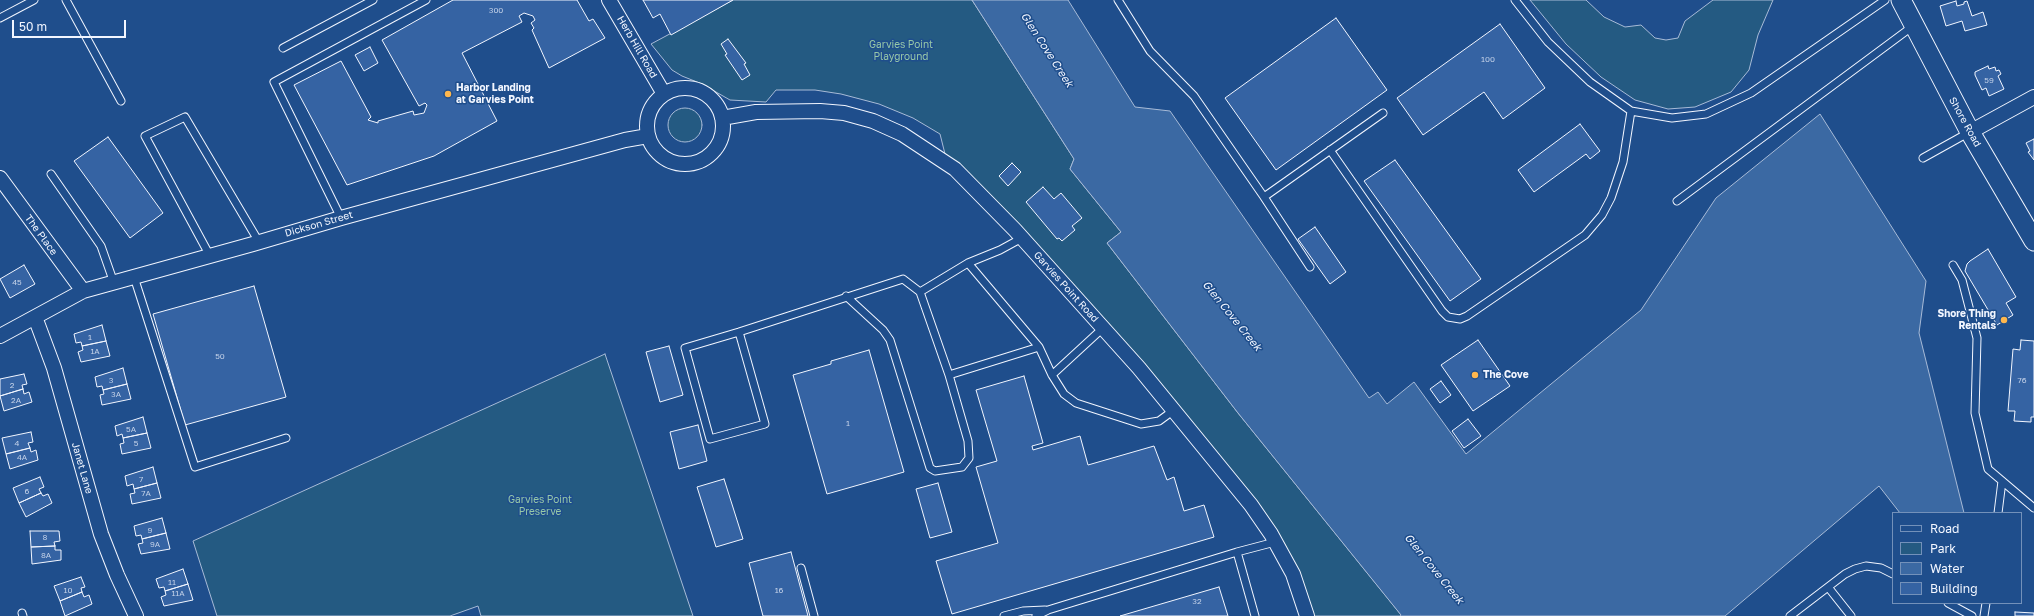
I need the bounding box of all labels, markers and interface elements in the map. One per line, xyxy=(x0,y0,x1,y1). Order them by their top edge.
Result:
house number: 300 xyxy=(489,5,503,15)
water label: Glen Cove Creek xyxy=(1018,10,1076,90)
scale bar xyxy=(14,12,128,38)
street label: Herb Hill Road xyxy=(614,14,660,80)
text: 50 m xyxy=(19,19,47,34)
park label: Garvies Point Playground xyxy=(869,39,933,62)
house number: 100 xyxy=(1481,54,1495,64)
house number: 59 xyxy=(1984,75,1994,85)
place label: Harbor Landing at Garvies Point xyxy=(456,82,534,106)
marker: Harbor Landing at Garvies Point xyxy=(443,89,453,99)
street label: Shore Road xyxy=(1946,95,1984,149)
street label: Dickson Street xyxy=(284,209,354,239)
street label: The Place xyxy=(22,212,60,258)
street label: Garvies Point Road xyxy=(1031,249,1101,325)
house number: 45 xyxy=(12,277,22,287)
water label: Glen Cove Creek xyxy=(1200,278,1264,354)
place label: Shore Thing Rentals xyxy=(1938,308,1996,332)
marker: Shore Thing Rentals xyxy=(1999,315,2009,325)
house number: 1 xyxy=(88,332,92,342)
house number: 1A xyxy=(90,346,100,356)
house number: 50 xyxy=(215,351,225,361)
place label: The Cove xyxy=(1483,369,1529,381)
marker: The Cove xyxy=(1470,370,1480,380)
house number: 3 xyxy=(109,375,113,385)
house number: 76 xyxy=(2017,375,2027,385)
house number: 2 xyxy=(10,380,14,390)
house number: 3A xyxy=(111,389,121,399)
house number: 2A xyxy=(11,395,21,405)
house number: 1 xyxy=(846,418,850,428)
house number: 5A xyxy=(126,424,136,434)
house number: 4 xyxy=(15,438,19,448)
house number: 5 xyxy=(134,438,138,448)
street label: Janet Lane xyxy=(69,441,95,495)
house number: 4A xyxy=(17,452,27,462)
house number: 7 xyxy=(139,474,143,484)
house number: 6 xyxy=(25,486,29,496)
house number: 7A xyxy=(141,488,151,498)
park label: Garvies Point Preserve xyxy=(508,494,572,518)
legend xyxy=(1892,512,2022,604)
text: Road xyxy=(1930,521,1959,536)
house number: 9 xyxy=(148,525,152,535)
water label: Glen Cove Creek xyxy=(1402,531,1466,607)
house number: 8 xyxy=(43,532,47,542)
house number: 9A xyxy=(150,539,160,549)
text: Park xyxy=(1930,541,1956,556)
house number: 8A xyxy=(41,550,51,560)
text: Water xyxy=(1930,561,1964,576)
house number: 11 xyxy=(168,577,176,587)
text: Building xyxy=(1930,581,1978,596)
house number: 10 xyxy=(64,585,72,595)
house number: 16 xyxy=(775,585,783,595)
house number: 11A xyxy=(171,588,185,598)
house number: 32 xyxy=(1192,596,1202,606)

